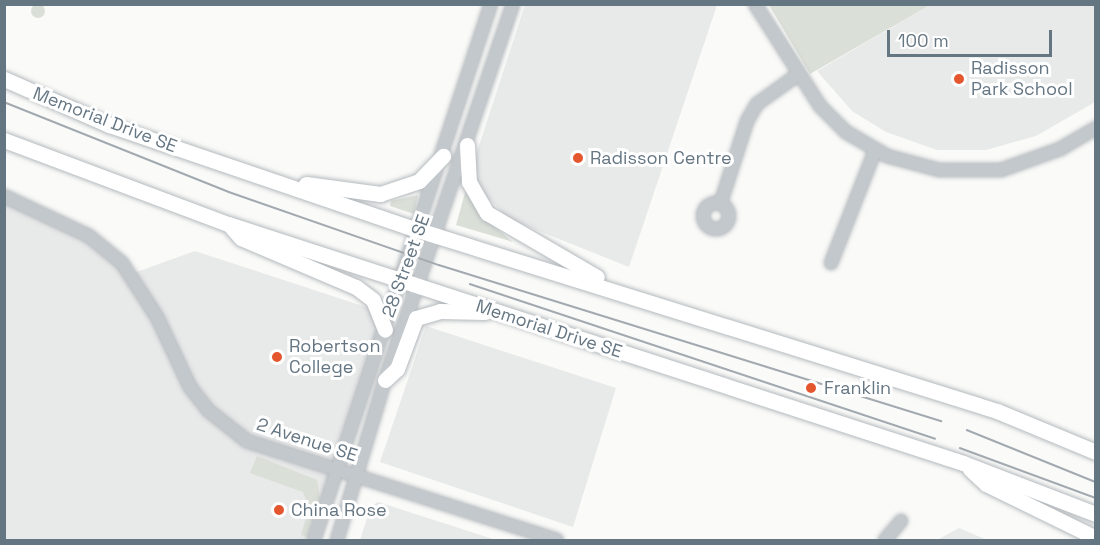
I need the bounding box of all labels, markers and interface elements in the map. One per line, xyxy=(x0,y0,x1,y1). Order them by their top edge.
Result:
scale bar xyxy=(890,18,1055,56)
text: 100 m xyxy=(898,29,949,52)
place label: Radisson Park School xyxy=(971,58,1073,100)
marker: Radisson Park School xyxy=(952,72,966,86)
street label: Memorial Drive SE xyxy=(30,83,180,157)
place label: Radisson Centre xyxy=(590,147,732,169)
marker: Radisson Centre xyxy=(571,151,585,165)
street label: 28 Street SE xyxy=(377,212,435,320)
street label: Memorial Drive SE xyxy=(473,295,625,363)
place label: Robertson College xyxy=(289,336,380,378)
marker: Robertson College xyxy=(270,350,284,364)
place label: Franklin xyxy=(824,377,891,399)
marker: Franklin xyxy=(802,379,820,397)
street label: 2 Avenue SE xyxy=(254,414,360,466)
place label: China Rose xyxy=(291,499,387,521)
marker: China Rose xyxy=(272,503,286,517)

